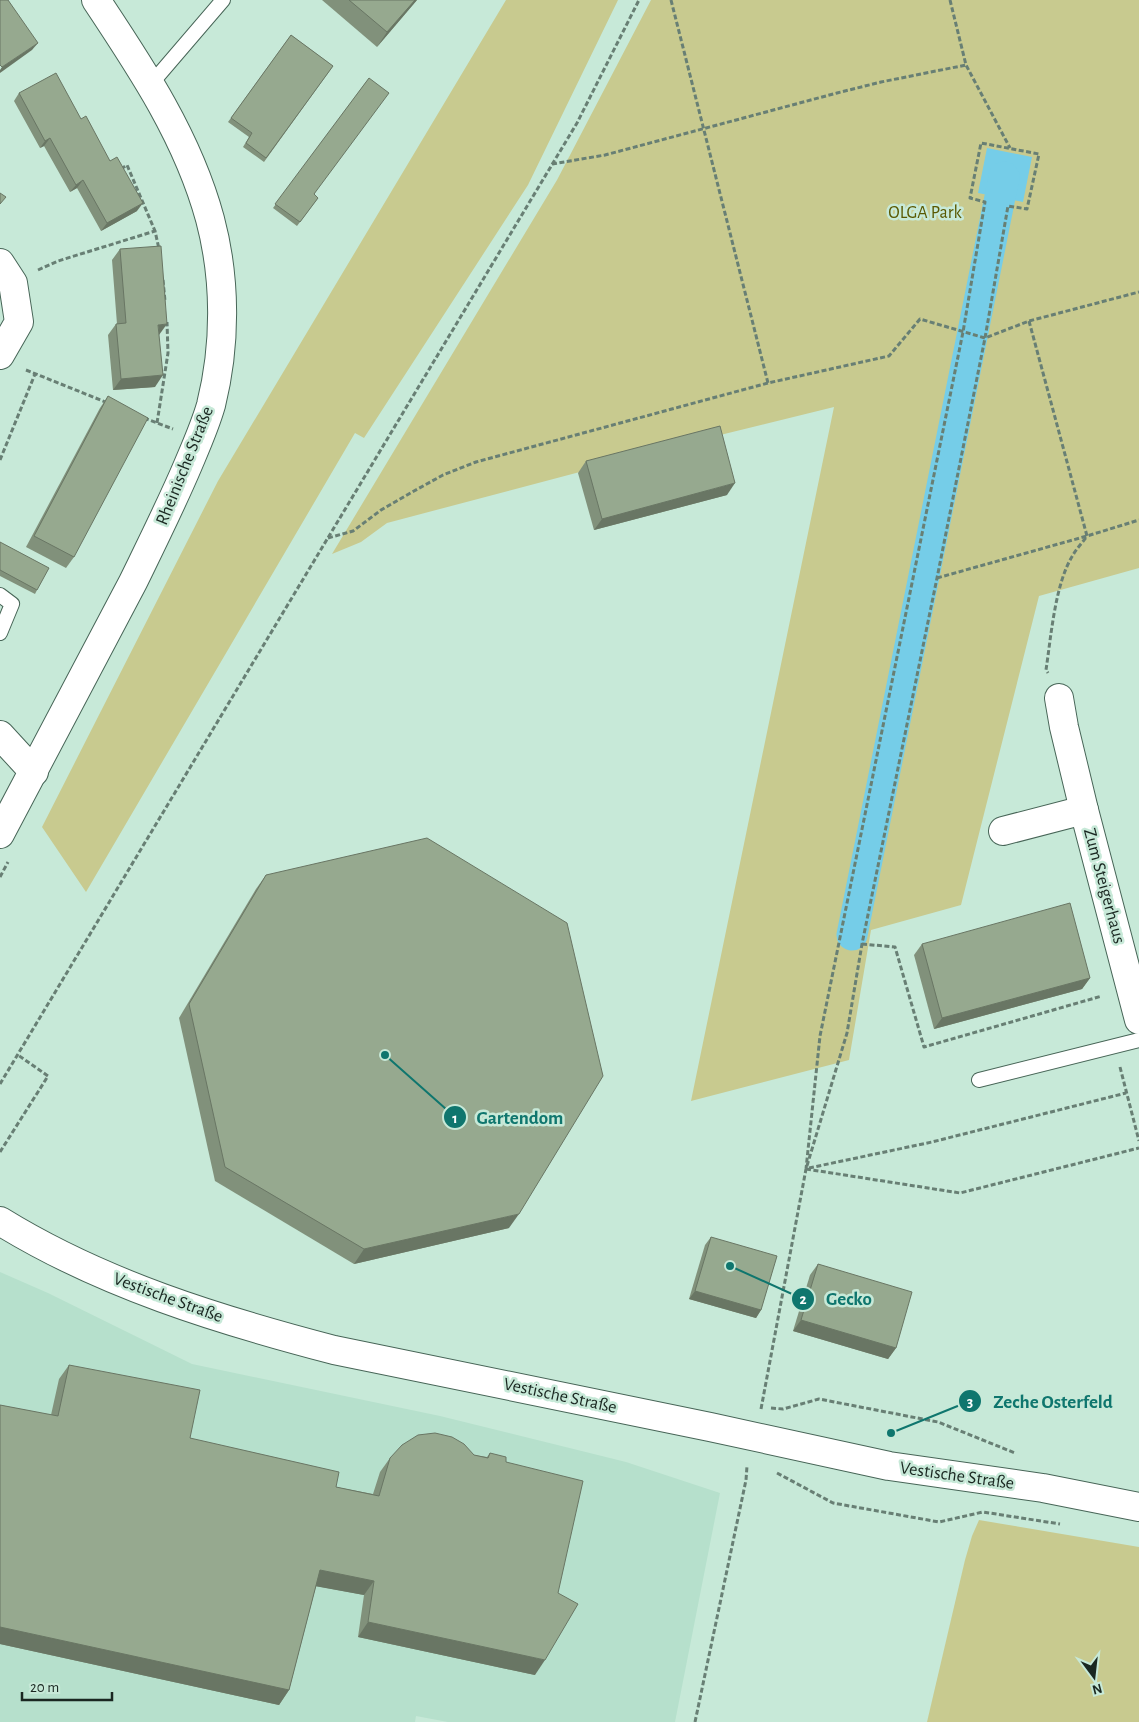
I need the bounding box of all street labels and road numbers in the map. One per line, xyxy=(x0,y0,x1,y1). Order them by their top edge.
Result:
street label: Rheinische Straße xyxy=(153,404,217,528)
street label: Zum Steigerhaus xyxy=(1080,826,1128,946)
street label: Vestische Straße xyxy=(111,1270,225,1326)
street label: Vestische Straße xyxy=(502,1375,618,1417)
street label: Vestische Straße xyxy=(899,1459,1015,1493)

